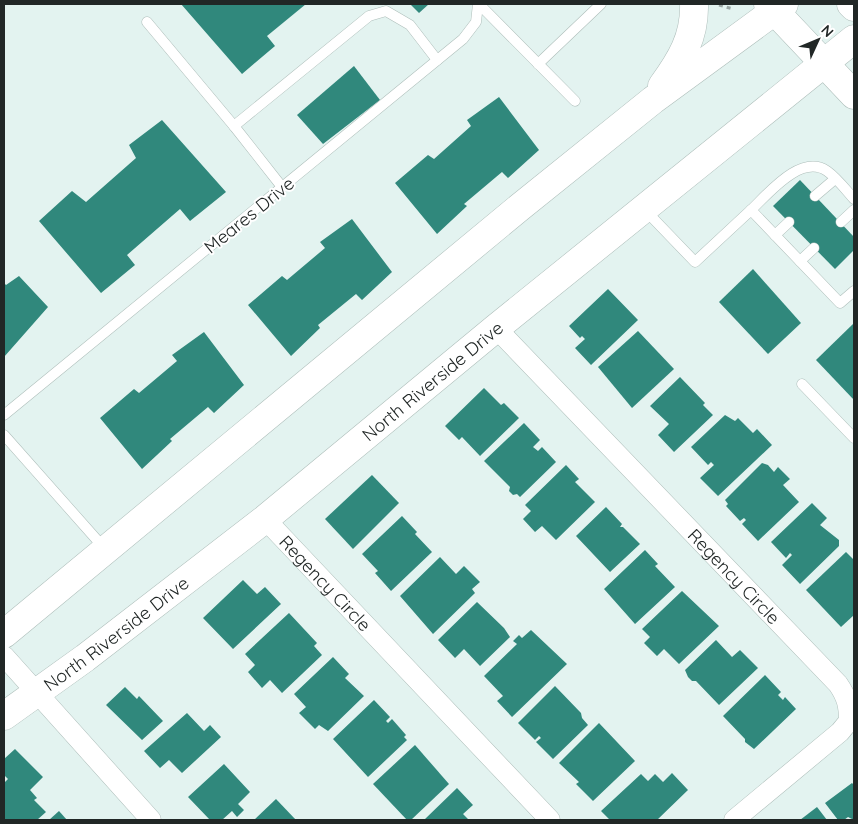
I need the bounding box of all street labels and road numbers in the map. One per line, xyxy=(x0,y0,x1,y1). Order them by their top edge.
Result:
street label: Meares Drive xyxy=(199,172,299,258)
street label: North Riverside Drive xyxy=(357,316,507,446)
street label: Regency Circle xyxy=(683,524,785,629)
street label: Regency Circle xyxy=(275,530,376,636)
street label: North Riverside Drive xyxy=(39,571,193,696)

